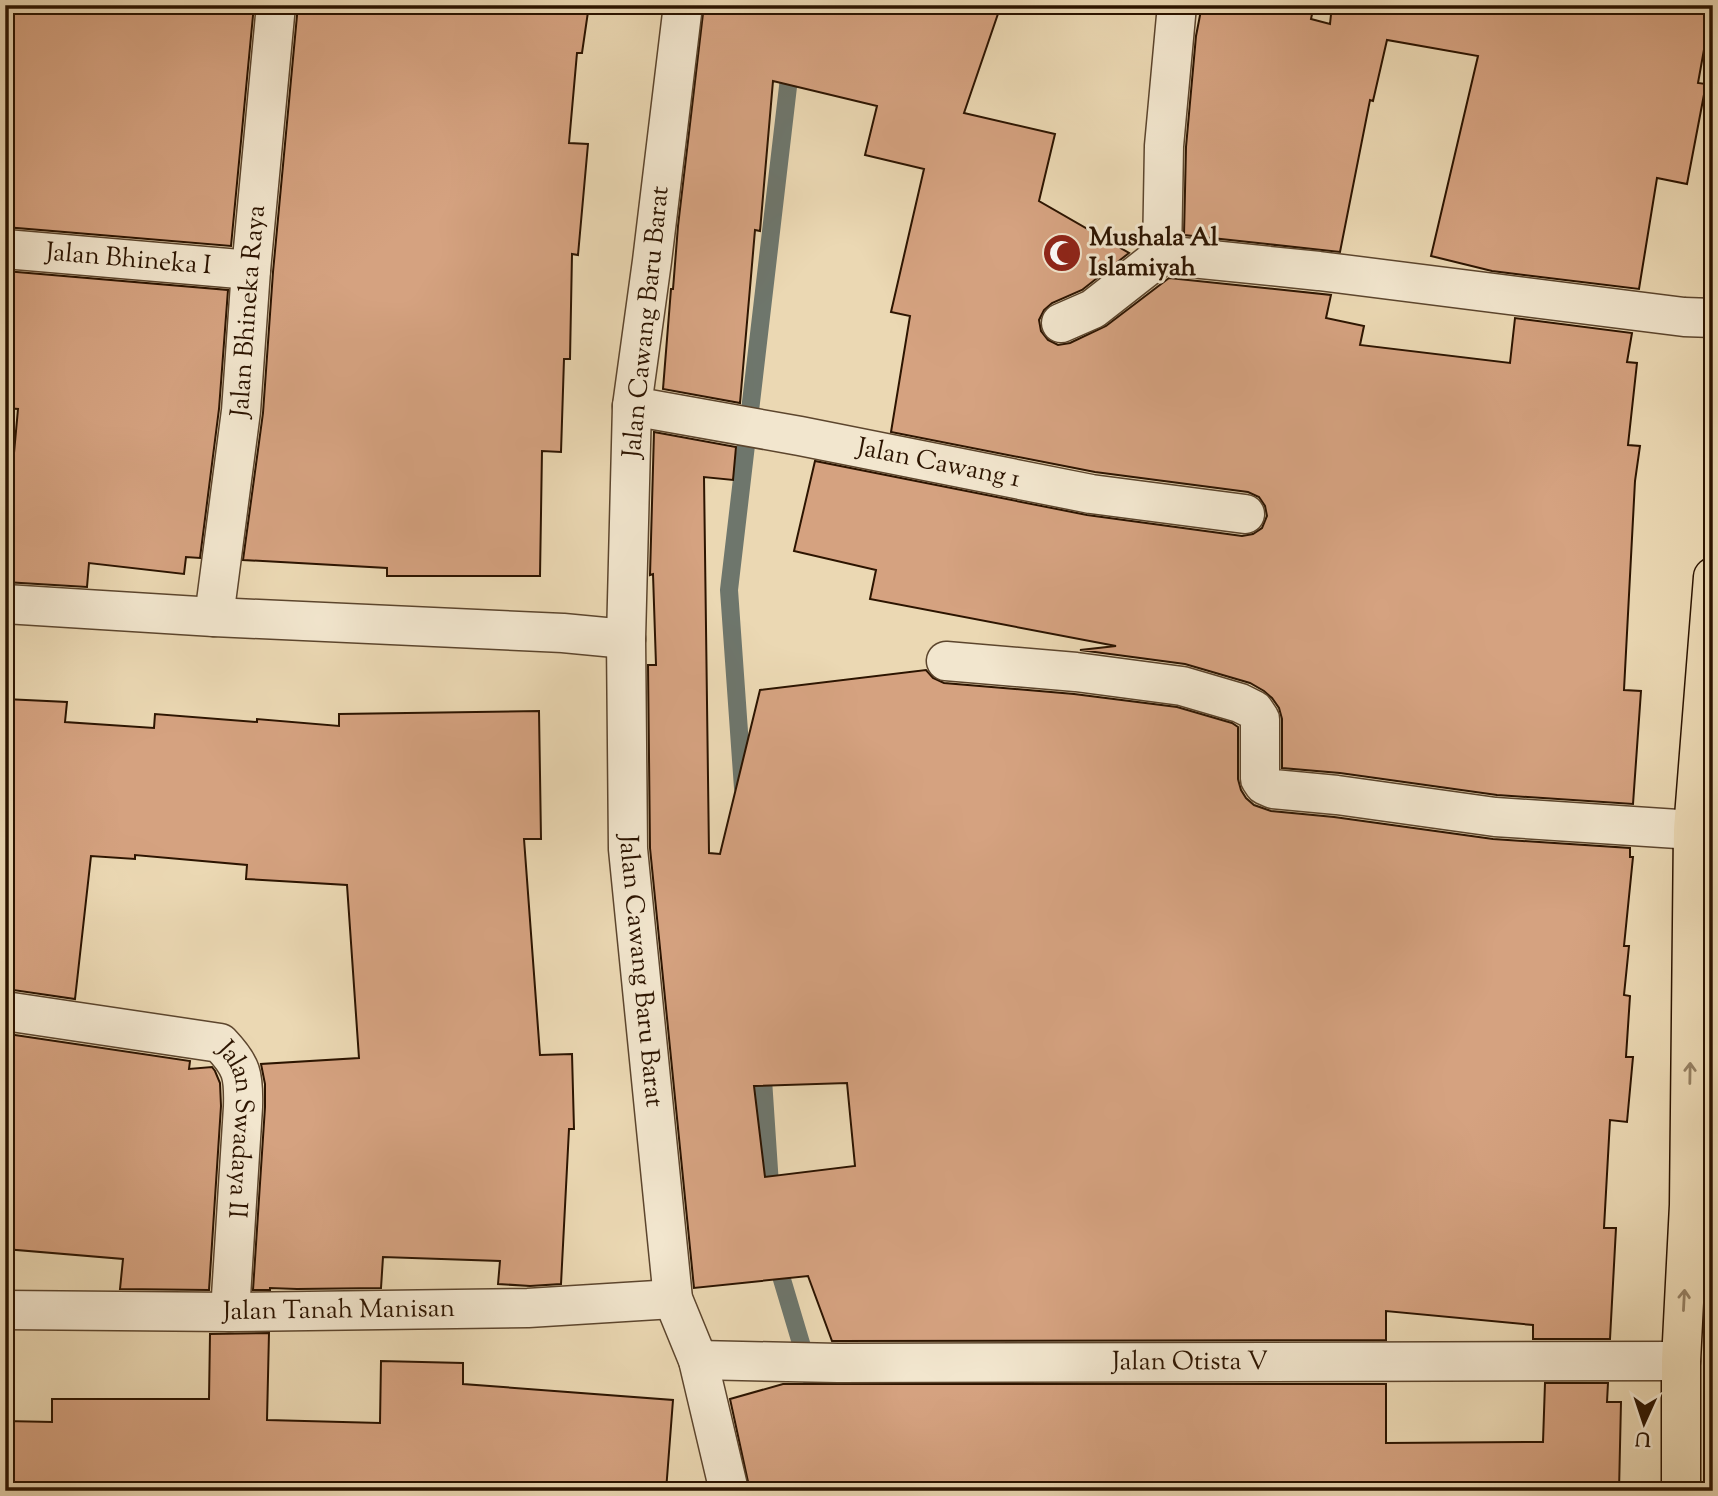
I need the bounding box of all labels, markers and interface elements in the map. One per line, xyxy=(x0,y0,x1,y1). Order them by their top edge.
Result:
street label: Jalan Cawang Baru Barat xyxy=(614,184,680,462)
street label: Jalan Bhineka Raya xyxy=(222,203,276,421)
place label: Mushala Al Islamiyah xyxy=(1089,220,1219,287)
mosque icon: Mushala Al Islamiyah xyxy=(1041,232,1083,274)
street label: Jalan Bhineka I xyxy=(42,234,213,285)
street label: Jalan Cawang 1 xyxy=(852,429,1024,498)
street label: Jalan Cawang Baru Barat xyxy=(609,833,672,1109)
street label: Jalan Swadaya II xyxy=(207,1031,262,1220)
one-way arrow xyxy=(1683,1061,1697,1084)
one-way arrow xyxy=(1678,1289,1691,1312)
street label: Jalan Tanah Manisan xyxy=(221,1290,455,1331)
street label: Jalan Otista V xyxy=(1110,1343,1268,1381)
north arrow xyxy=(1610,1388,1680,1458)
text: U xyxy=(1634,1424,1652,1451)

